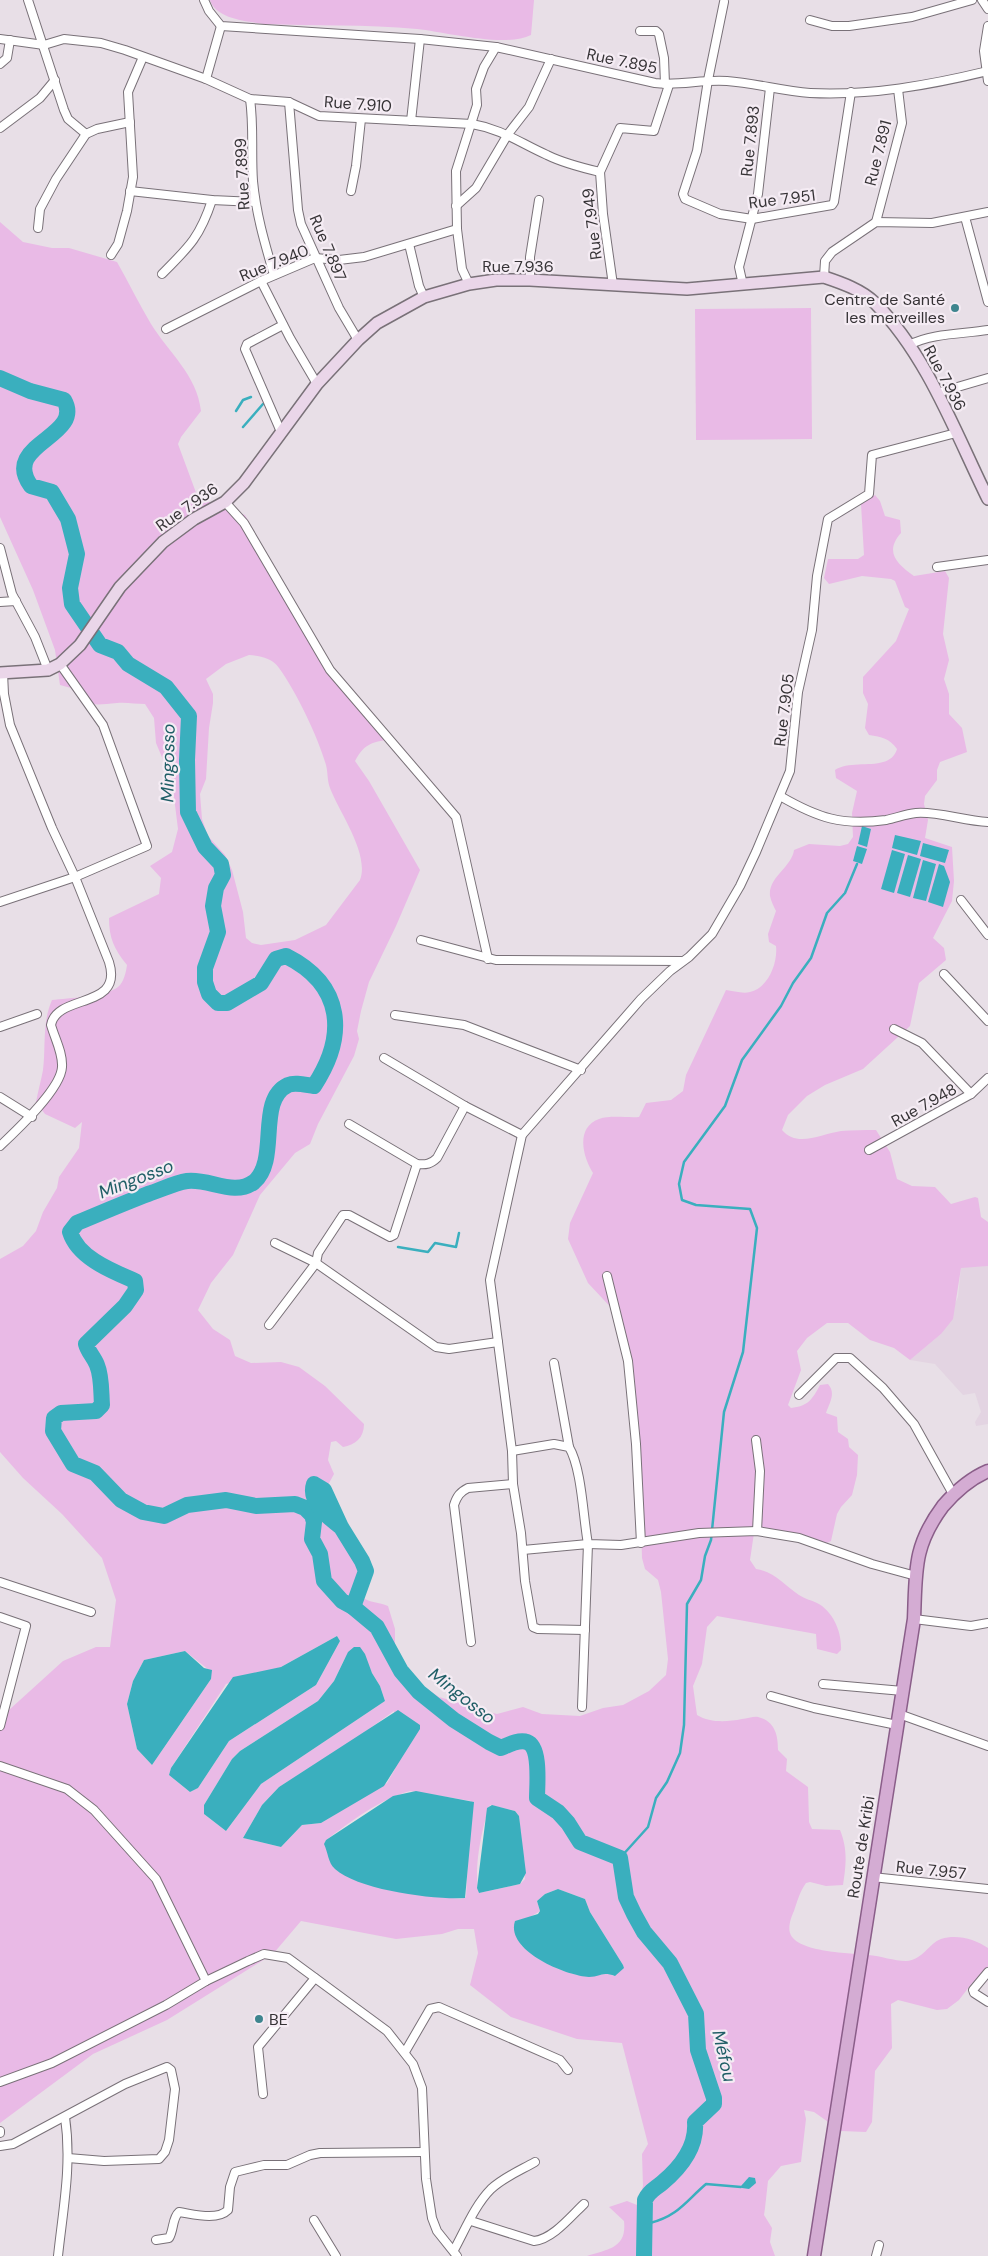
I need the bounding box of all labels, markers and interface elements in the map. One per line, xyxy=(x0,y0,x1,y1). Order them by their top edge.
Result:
street label: Rue 7.895 xyxy=(585,43,659,79)
street label: Rue 7.910 xyxy=(323,91,393,117)
street label: Rue 7.893 xyxy=(736,104,764,178)
street label: Rue 7.891 xyxy=(860,118,896,188)
street label: Rue 7.899 xyxy=(230,137,254,211)
street label: Rue 7.951 xyxy=(747,184,817,214)
street label: Rue 7.949 xyxy=(577,187,607,261)
street label: Rue 7.897 xyxy=(305,212,351,284)
street label: Rue 7.940 xyxy=(236,240,312,286)
street label: Rue 7.936 xyxy=(482,256,554,277)
place label: Centre de Santé les merveilles xyxy=(824,289,945,328)
marker: Centre de Santé les merveilles xyxy=(949,302,961,314)
street label: Rue 7.936 xyxy=(919,341,971,415)
street label: Rue 7.936 xyxy=(152,478,222,536)
street label: Rue 7.905 xyxy=(769,672,799,748)
water label: Mingosso xyxy=(155,723,181,803)
street label: Rue 7.948 xyxy=(888,1078,960,1132)
water label: Mingosso xyxy=(95,1154,177,1204)
water label: Mingosso xyxy=(424,1662,500,1730)
street label: Route de Kribi xyxy=(843,1794,879,1900)
street label: Rue 7.957 xyxy=(895,1856,967,1884)
place label: BE xyxy=(269,2009,288,2030)
marker: BE xyxy=(253,2013,265,2025)
water label: Méfou xyxy=(706,2028,742,2084)

